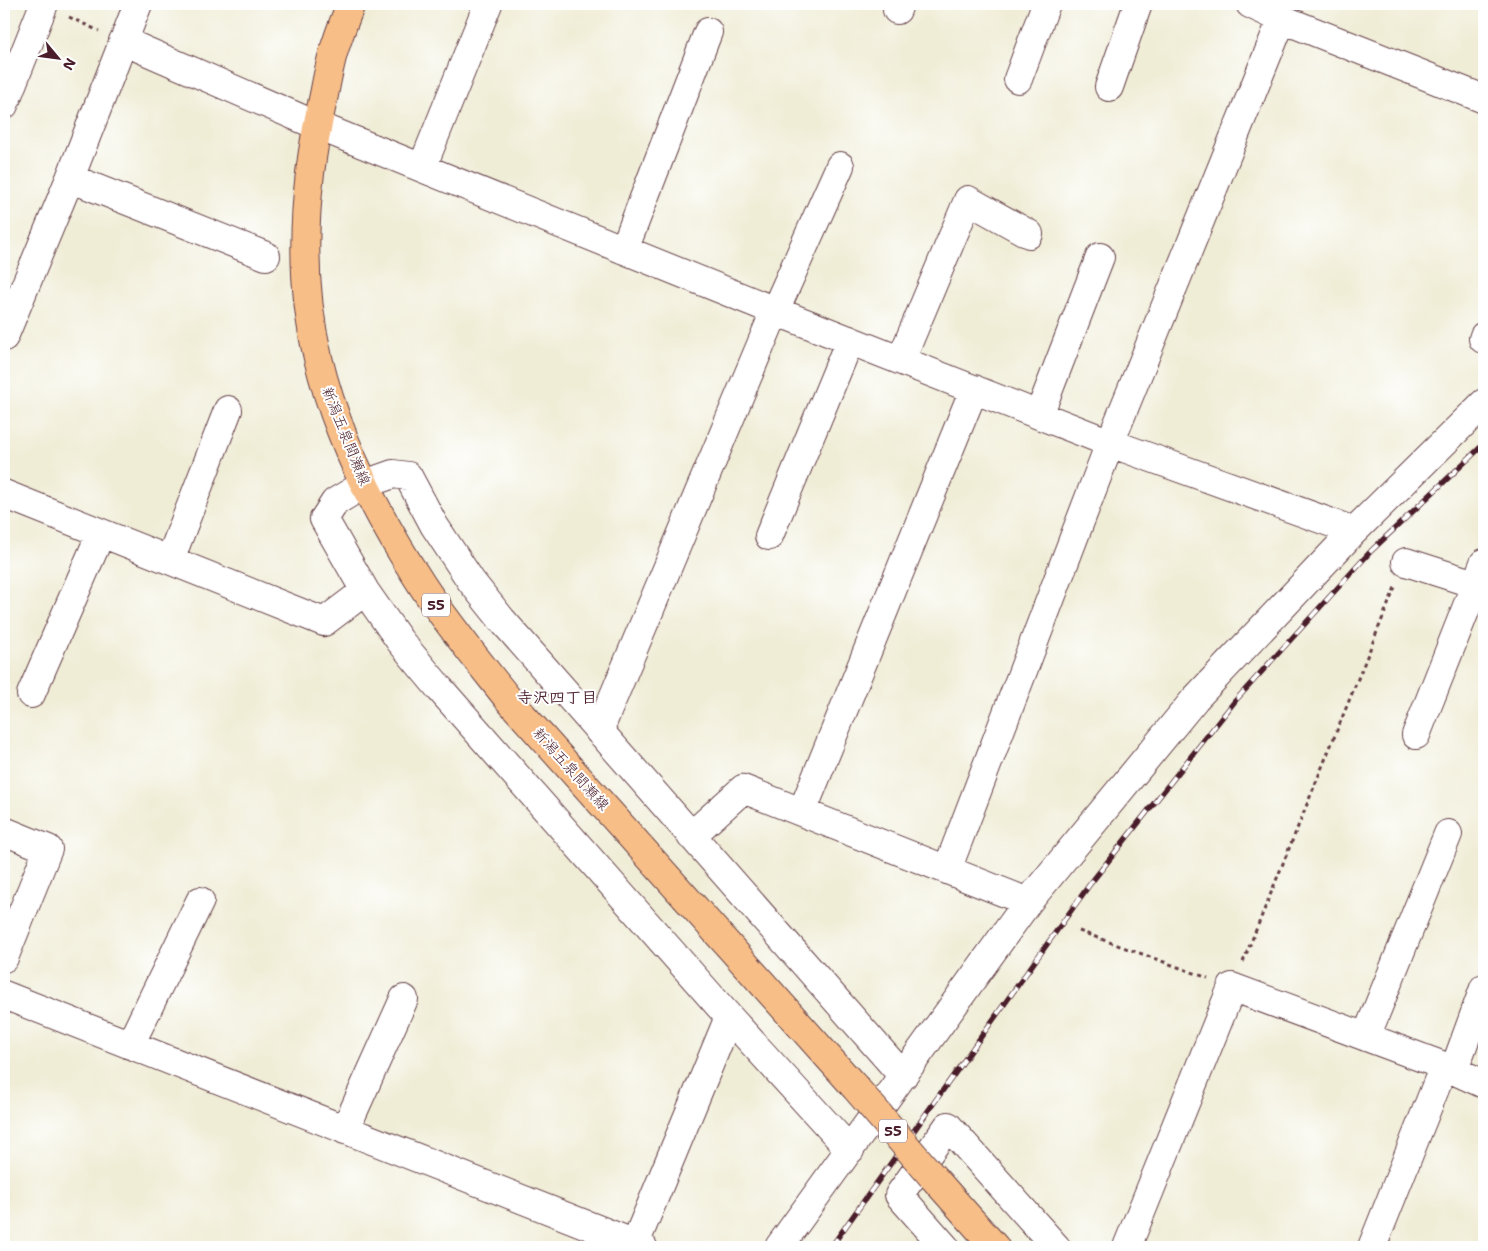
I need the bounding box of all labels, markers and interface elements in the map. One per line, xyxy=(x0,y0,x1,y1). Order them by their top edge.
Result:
north arrow xyxy=(32,32,82,82)
text: N xyxy=(59,55,80,74)
street label: 新潟五泉間瀬線 xyxy=(317,384,375,488)
road number: 55 xyxy=(422,594,450,616)
district label: 寺沢四丁目 xyxy=(517,687,597,708)
street label: 新潟五泉間瀬線 xyxy=(528,723,614,815)
road number: 55 xyxy=(879,1120,907,1142)

